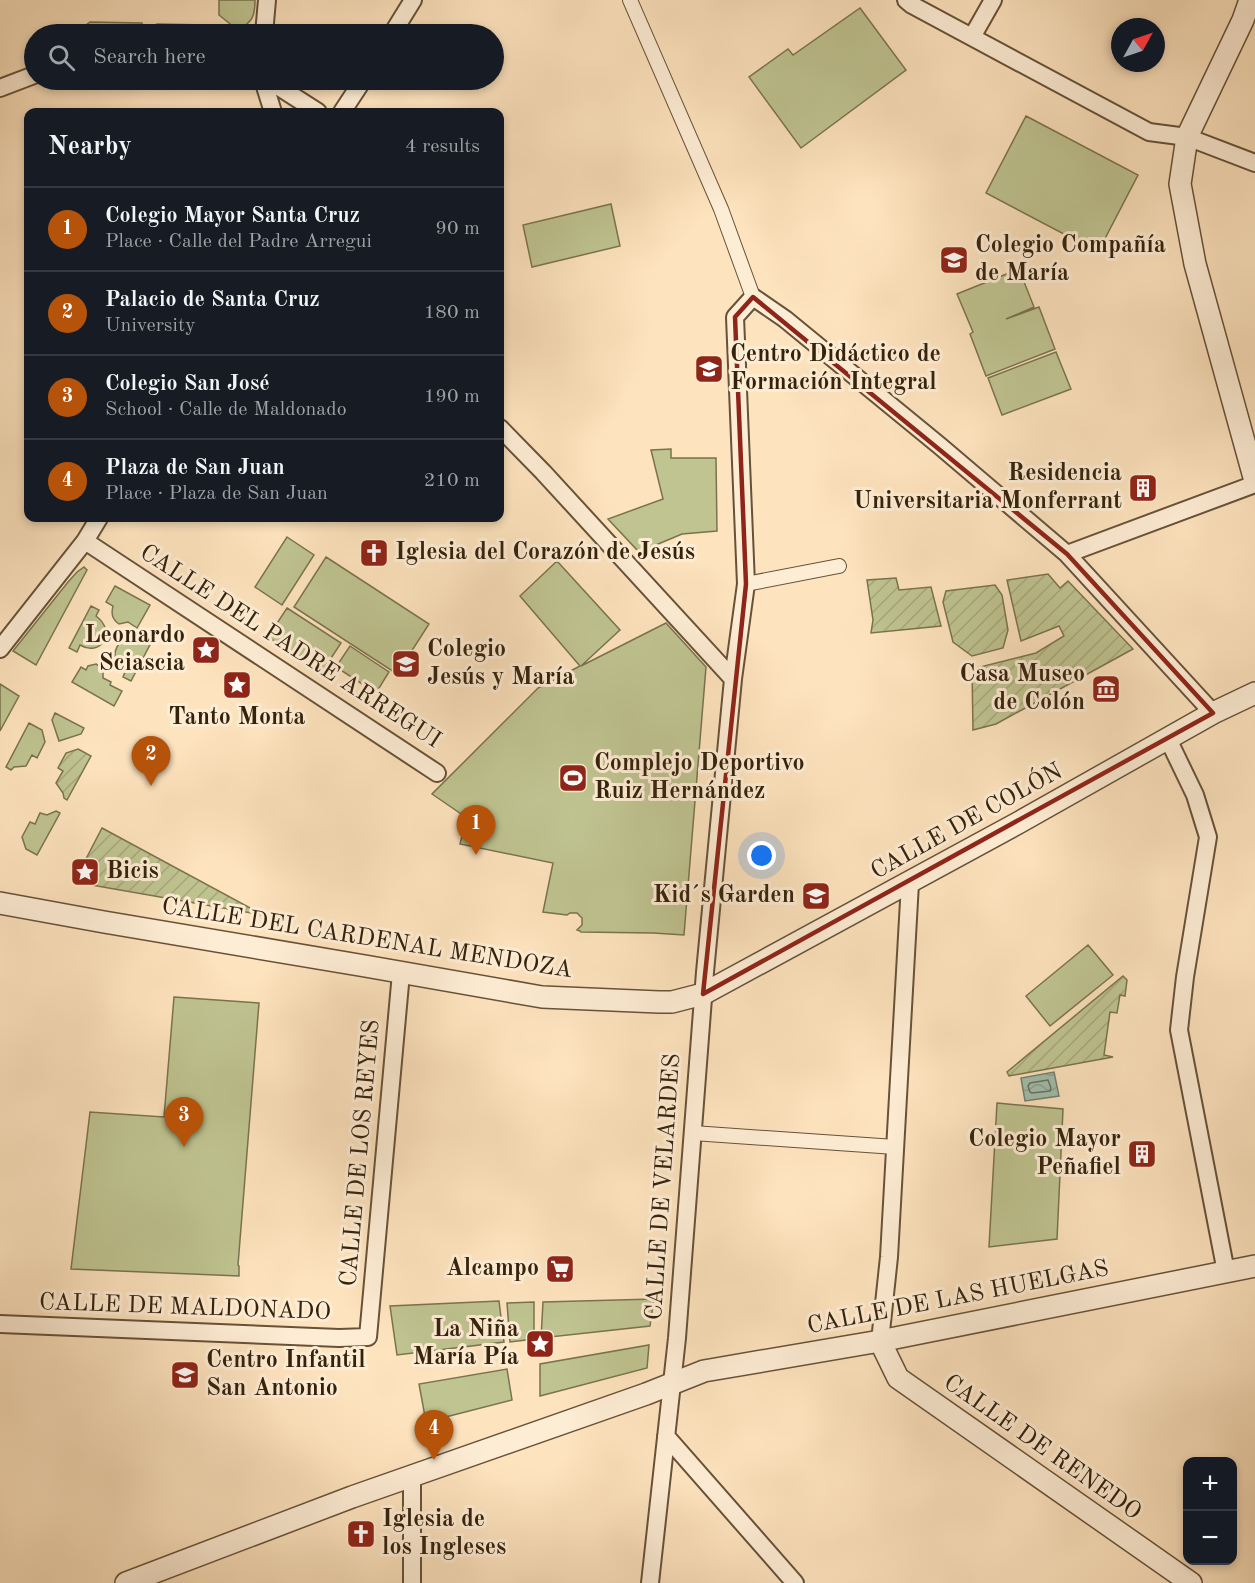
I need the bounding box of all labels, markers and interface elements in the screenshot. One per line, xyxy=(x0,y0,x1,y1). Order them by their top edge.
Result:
north arrow xyxy=(1111,18,1165,72)
search box xyxy=(24,24,504,90)
icon: search xyxy=(45,41,78,74)
text: Search here xyxy=(93,46,206,68)
text: Nearby xyxy=(48,134,132,160)
text: 4 results xyxy=(405,137,480,157)
text: Colegio Mayor Santa Cruz xyxy=(105,205,360,227)
text: 1 xyxy=(62,219,73,239)
text: 90 m xyxy=(435,219,480,239)
text: Place · Calle del Padre Arregui xyxy=(105,232,372,252)
place label: Colegio Compañía de María xyxy=(975,234,1166,286)
school or university icon: Colegio Compañía de María xyxy=(938,244,970,276)
text: Palacio de Santa Cruz xyxy=(105,289,320,311)
text: 2 xyxy=(62,303,73,323)
text: 180 m xyxy=(424,303,480,323)
text: University xyxy=(105,316,196,336)
place label: Centro Didáctico de Formación Integral xyxy=(730,343,941,395)
school or university icon: Centro Didáctico de Formación Integral xyxy=(693,353,725,385)
text: Colegio San José xyxy=(105,373,270,395)
text: 3 xyxy=(62,387,73,407)
text: 190 m xyxy=(424,387,480,407)
text: School · Calle de Maldonado xyxy=(105,400,347,420)
text: Plaza de San Juan xyxy=(105,457,285,479)
place label: Residencia Universitaria Monferrant xyxy=(853,462,1122,514)
text: 4 xyxy=(62,471,73,491)
text: 210 m xyxy=(424,471,480,491)
building icon: Residencia Universitaria Monferrant xyxy=(1127,472,1159,504)
text: Place · Plaza de San Juan xyxy=(105,484,328,504)
church icon: Iglesia del Corazón de Jesús xyxy=(358,537,390,569)
street label: CALLE DEL PADRE ARREGUI xyxy=(135,541,445,753)
place label: Iglesia del Corazón de Jesús xyxy=(395,541,695,565)
place label: Leonardo Sciascia xyxy=(85,624,185,676)
place icon: Leonardo Sciascia xyxy=(190,634,222,666)
place label: Colegio Jesús y María xyxy=(427,638,574,690)
school or university icon: Colegio Jesús y María xyxy=(390,648,422,680)
place label: Casa Museo de Colón xyxy=(959,663,1085,715)
place icon: Tanto Monta xyxy=(221,669,253,701)
museum icon: Casa Museo de Colón xyxy=(1090,673,1122,705)
place label: Tanto Monta xyxy=(169,706,305,730)
pin: 2 xyxy=(132,736,170,786)
place label: Complejo Deportivo Ruiz Hernández xyxy=(594,752,804,804)
street label: CALLE DE COLÓN xyxy=(865,755,1067,885)
sports icon: Complejo Deportivo Ruiz Hernández xyxy=(557,762,589,794)
pin: 1 xyxy=(456,806,496,855)
your location xyxy=(747,841,776,870)
place icon: Bicis xyxy=(69,856,101,888)
place label: Bicis xyxy=(106,860,159,884)
school or university icon: Kid´s Garden xyxy=(800,880,832,912)
place label: Kid´s Garden xyxy=(653,884,795,908)
street label: CALLE DEL CARDENAL MENDOZA xyxy=(160,895,574,983)
street label: CALLE DE LOS REYES xyxy=(337,1019,385,1287)
street label: CALLE DE VELARDES xyxy=(643,1053,685,1321)
pin: 3 xyxy=(164,1098,204,1147)
place label: Colegio Mayor Peñafiel xyxy=(968,1128,1121,1180)
building icon: Colegio Mayor Peñafiel xyxy=(1126,1138,1158,1170)
supermarket icon: Alcampo xyxy=(544,1253,576,1285)
place label: Alcampo xyxy=(446,1257,539,1281)
street label: CALLE DE LAS HUELGAS xyxy=(805,1257,1111,1339)
street label: CALLE DE MALDONADO xyxy=(39,1291,331,1325)
place label: La Niña María Pía xyxy=(413,1318,519,1370)
place icon: La Niña María Pía xyxy=(524,1328,556,1360)
place label: Centro Infantil San Antonio xyxy=(206,1349,366,1401)
school or university icon: Centro Infantil San Antonio xyxy=(169,1359,201,1391)
street label: CALLE DE RENEDO xyxy=(939,1371,1145,1525)
pin: 4 xyxy=(414,1410,454,1460)
map controls xyxy=(1183,1457,1237,1565)
button: + xyxy=(1183,1457,1237,1511)
place label: Iglesia de los Ingleses xyxy=(382,1508,506,1560)
button: − xyxy=(1183,1511,1237,1565)
church icon: Iglesia de los Ingleses xyxy=(345,1518,377,1550)

